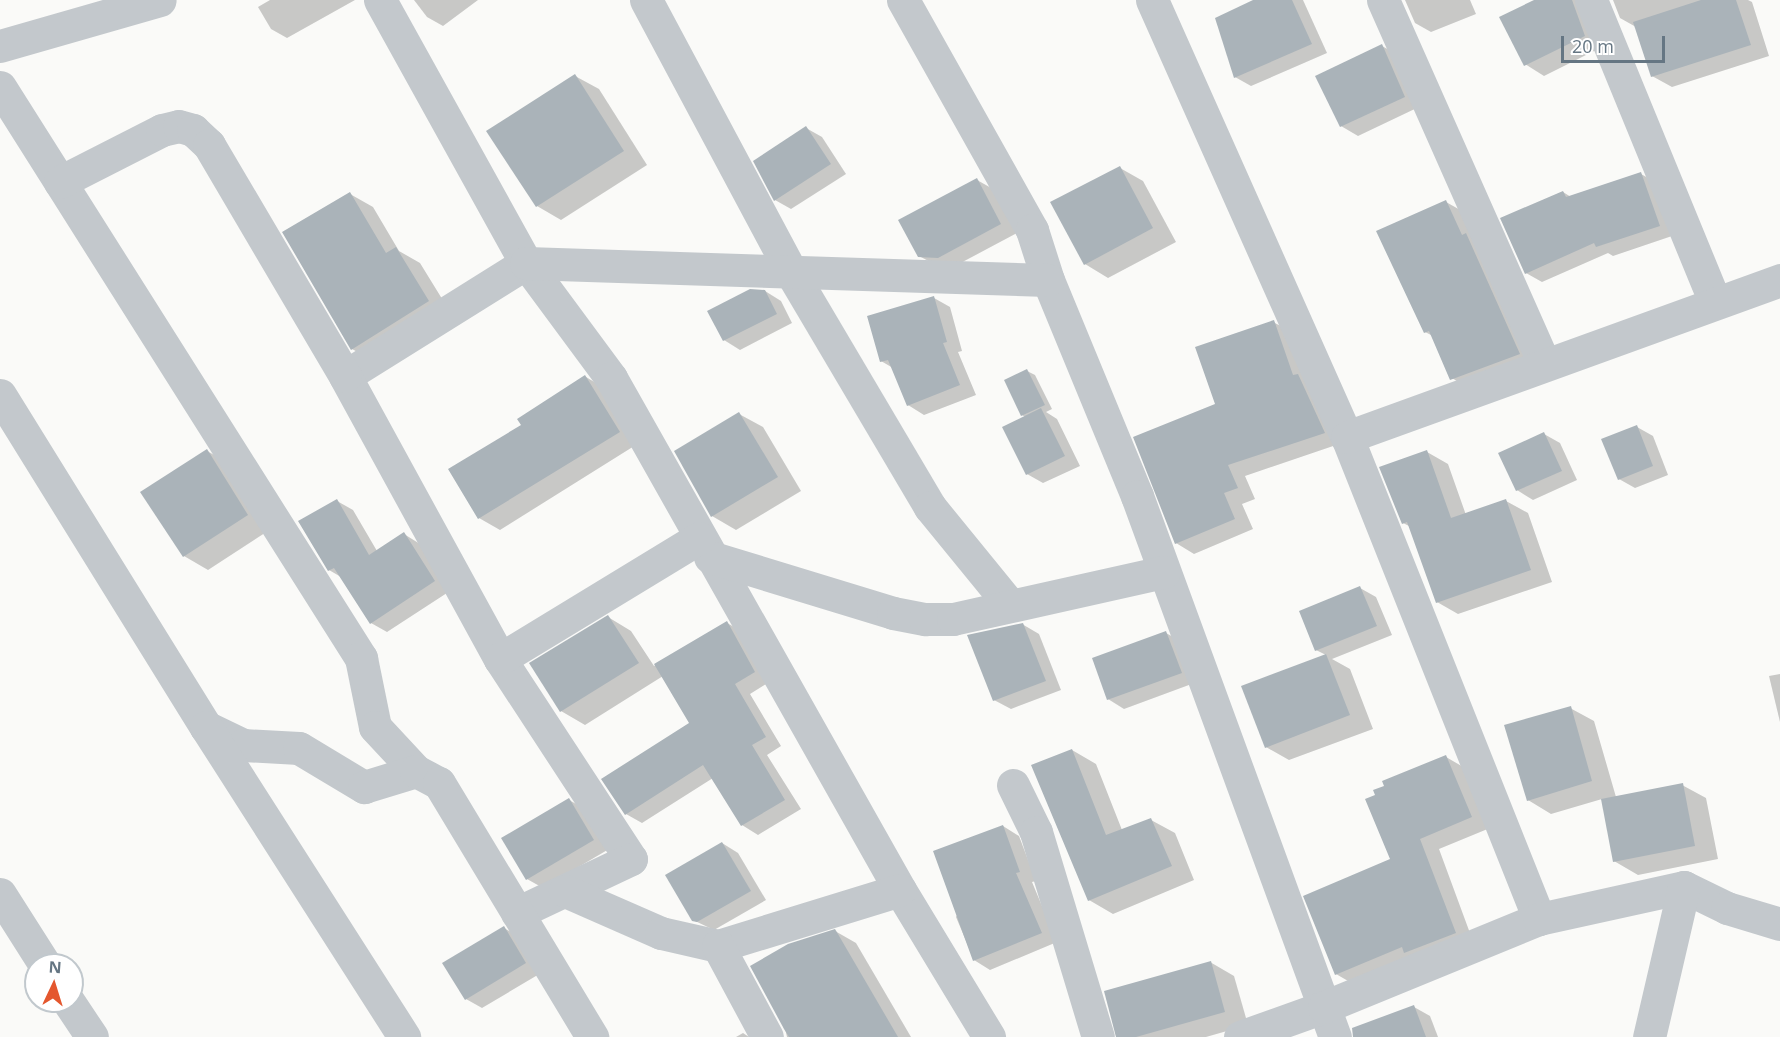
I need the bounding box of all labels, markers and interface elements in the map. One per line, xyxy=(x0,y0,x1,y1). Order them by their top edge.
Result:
scale bar xyxy=(1564,24,1668,62)
text: 20 m xyxy=(1572,34,1614,58)
north arrow xyxy=(24,953,84,1013)
text: N xyxy=(48,956,62,978)

